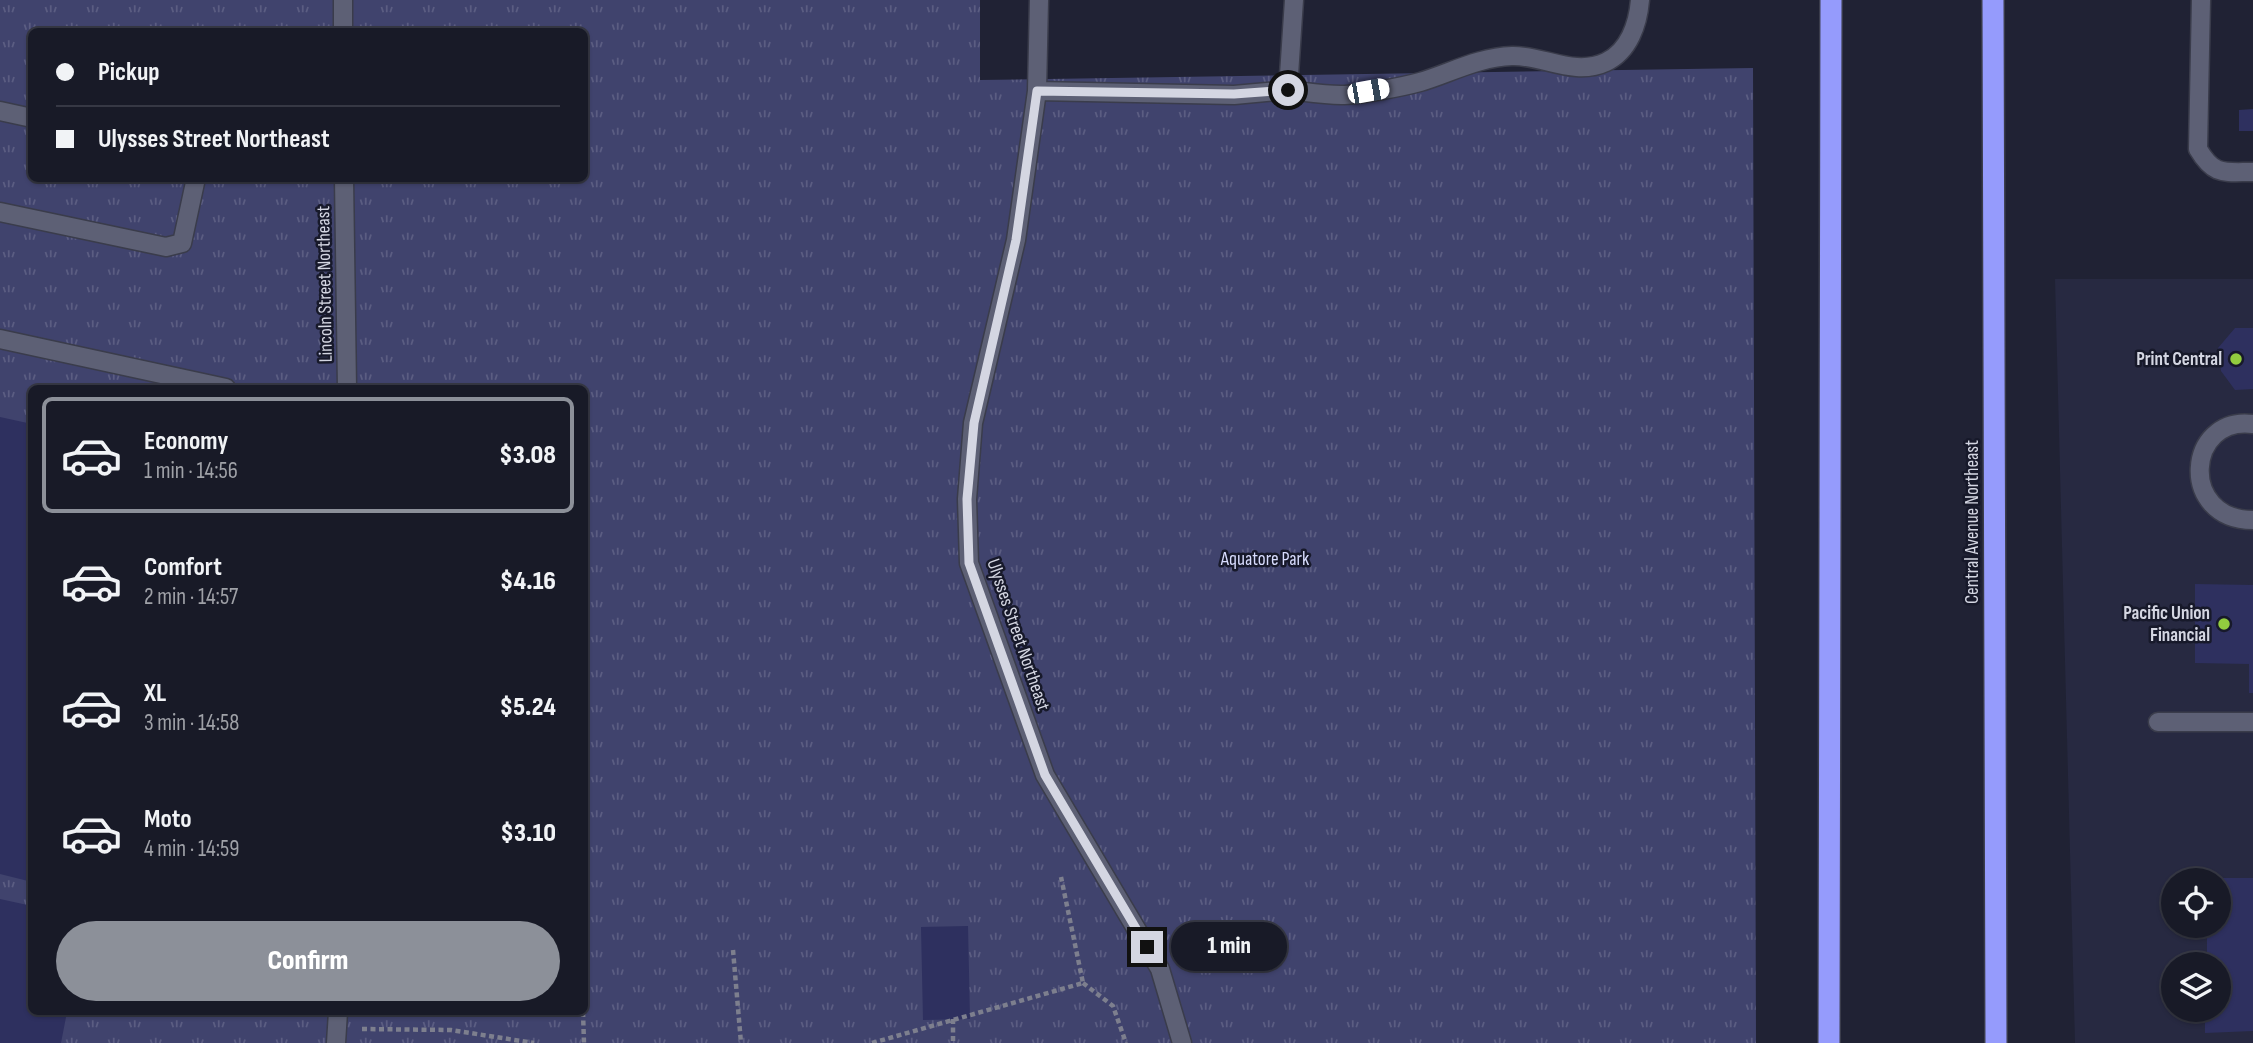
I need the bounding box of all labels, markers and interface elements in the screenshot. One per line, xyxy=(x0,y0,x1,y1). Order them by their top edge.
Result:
text: Pickup xyxy=(98,57,160,88)
route start xyxy=(1272,74,1304,106)
car xyxy=(1346,77,1391,105)
text: Ulysses Street Northeast xyxy=(98,124,329,155)
street label: Lincoln Street Northeast xyxy=(312,205,338,363)
place label: Print Central xyxy=(2136,348,2222,371)
marker: Print Central xyxy=(2228,351,2244,367)
icon: car xyxy=(60,424,123,487)
text: Economy xyxy=(144,426,228,457)
text: $3.08 xyxy=(499,440,556,471)
street label: Central Avenue Northeast xyxy=(1961,440,1984,604)
text: 1 min · 14:56 xyxy=(144,457,238,485)
park label: Aquatore Park xyxy=(1220,548,1310,571)
icon: car xyxy=(60,550,123,613)
text: Comfort xyxy=(144,552,222,583)
street label: Ulysses Street Northeast xyxy=(981,556,1055,714)
text: $4.16 xyxy=(500,566,556,597)
text: 2 min · 14:57 xyxy=(144,583,238,611)
place label: Pacific Union Financial xyxy=(2123,602,2210,647)
marker: Pacific Union Financial xyxy=(2216,616,2232,632)
icon: car xyxy=(60,676,123,739)
text: XL xyxy=(144,678,166,709)
text: $5.24 xyxy=(500,692,556,723)
text: 3 min · 14:58 xyxy=(144,709,239,737)
icon: car xyxy=(60,802,123,865)
text: Moto xyxy=(144,804,192,835)
text: $3.10 xyxy=(501,818,556,849)
text: 4 min · 14:59 xyxy=(144,835,239,863)
map controls xyxy=(2161,868,2231,1022)
button: locate xyxy=(2161,868,2231,938)
button: Confirm xyxy=(56,921,560,1001)
callout: 1 min xyxy=(1172,922,1287,972)
route end xyxy=(1131,931,1163,963)
text: 1 min xyxy=(1207,932,1251,960)
button: layers xyxy=(2161,952,2231,1022)

